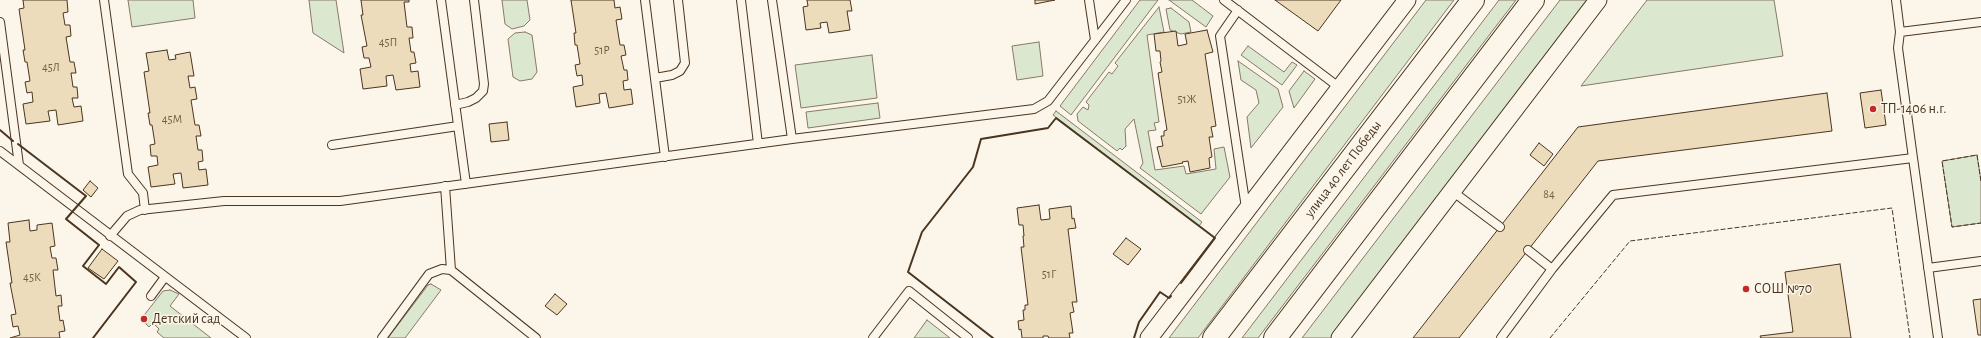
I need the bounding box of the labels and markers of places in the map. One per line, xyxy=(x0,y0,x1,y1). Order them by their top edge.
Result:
place label: ТП-1406 н.г. xyxy=(1881,101,1946,117)
marker: ТП-1406 н.г. xyxy=(1868,104,1878,114)
place label: СОШ №70 xyxy=(1754,281,1812,297)
marker: СОШ №70 xyxy=(1741,284,1751,294)
place label: Детский сад xyxy=(152,311,220,327)
marker: Детский сад xyxy=(139,314,149,324)

